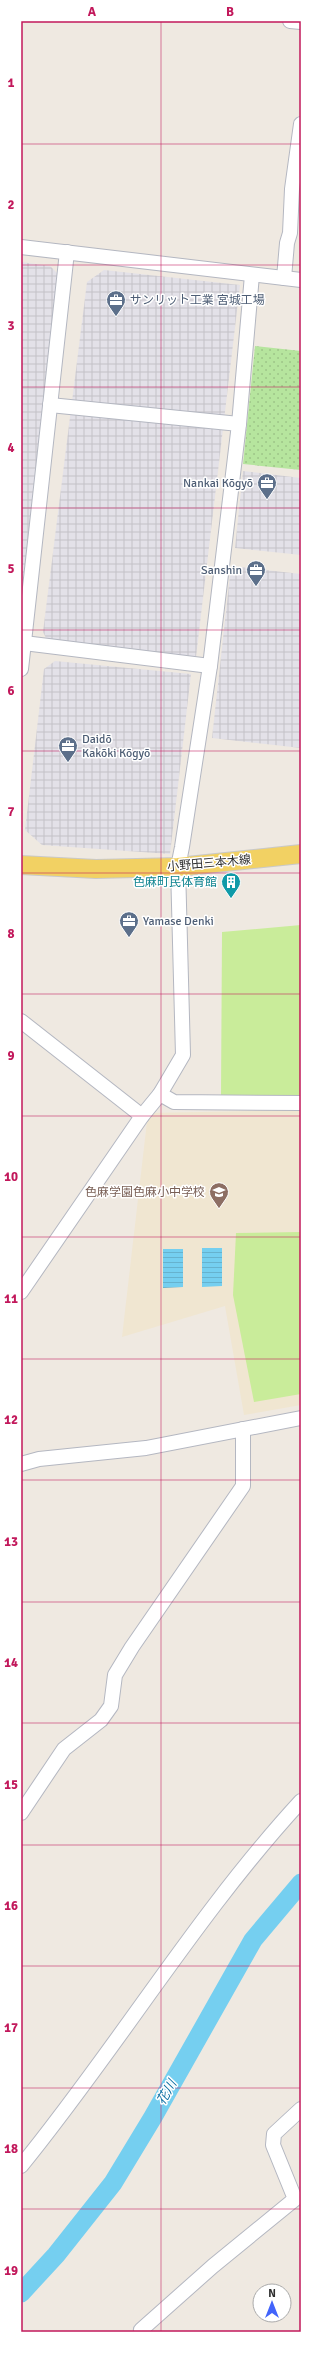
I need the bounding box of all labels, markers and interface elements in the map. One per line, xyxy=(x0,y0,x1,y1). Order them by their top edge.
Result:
text: A xyxy=(88,4,97,20)
text: B xyxy=(226,4,234,20)
text: 1 xyxy=(7,75,15,91)
text: 2 xyxy=(7,197,15,213)
office icon: サンリット工業 宮城工場 xyxy=(105,289,127,317)
place label: サンリット工業 宮城工場 xyxy=(130,293,265,308)
text: 3 xyxy=(7,318,15,334)
text: 4 xyxy=(7,440,15,456)
office icon: Nankai Kōgyō xyxy=(256,472,278,500)
place label: Nankai Kōgyō xyxy=(183,476,253,491)
office icon: Sanshin xyxy=(245,559,267,587)
text: 5 xyxy=(7,561,15,577)
place label: Sanshin xyxy=(201,563,242,578)
text: 6 xyxy=(7,683,15,699)
place label: Daidō Kakōki Kōgyō xyxy=(82,732,150,761)
office icon: Daidō Kakōki Kōgyō xyxy=(57,735,79,763)
text: 7 xyxy=(7,804,15,820)
street label: 小野田三本木線 xyxy=(167,852,252,875)
building icon: 色麻町民体育館 xyxy=(220,871,242,899)
place label: 色麻町民体育館 xyxy=(133,875,217,890)
office icon: Yamase Denki xyxy=(118,910,140,938)
place label: Yamase Denki xyxy=(143,914,214,929)
text: 8 xyxy=(7,926,15,942)
text: 9 xyxy=(7,1048,15,1064)
text: 10 xyxy=(4,1169,18,1185)
school or university icon: 色麻学園色麻小中学校 xyxy=(208,1181,230,1209)
place label: 色麻学園色麻小中学校 xyxy=(85,1185,205,1200)
text: 11 xyxy=(4,1291,18,1307)
text: 12 xyxy=(4,1412,18,1428)
text: 13 xyxy=(4,1534,18,1550)
text: 14 xyxy=(4,1655,18,1671)
text: 15 xyxy=(4,1777,18,1793)
text: 16 xyxy=(4,1898,18,1914)
text: 17 xyxy=(4,2020,18,2036)
water label: 花川 xyxy=(153,2076,181,2108)
text: 18 xyxy=(4,2141,18,2157)
text: 19 xyxy=(4,2263,18,2279)
north arrow xyxy=(252,2283,292,2323)
text: N xyxy=(268,2287,276,2300)

